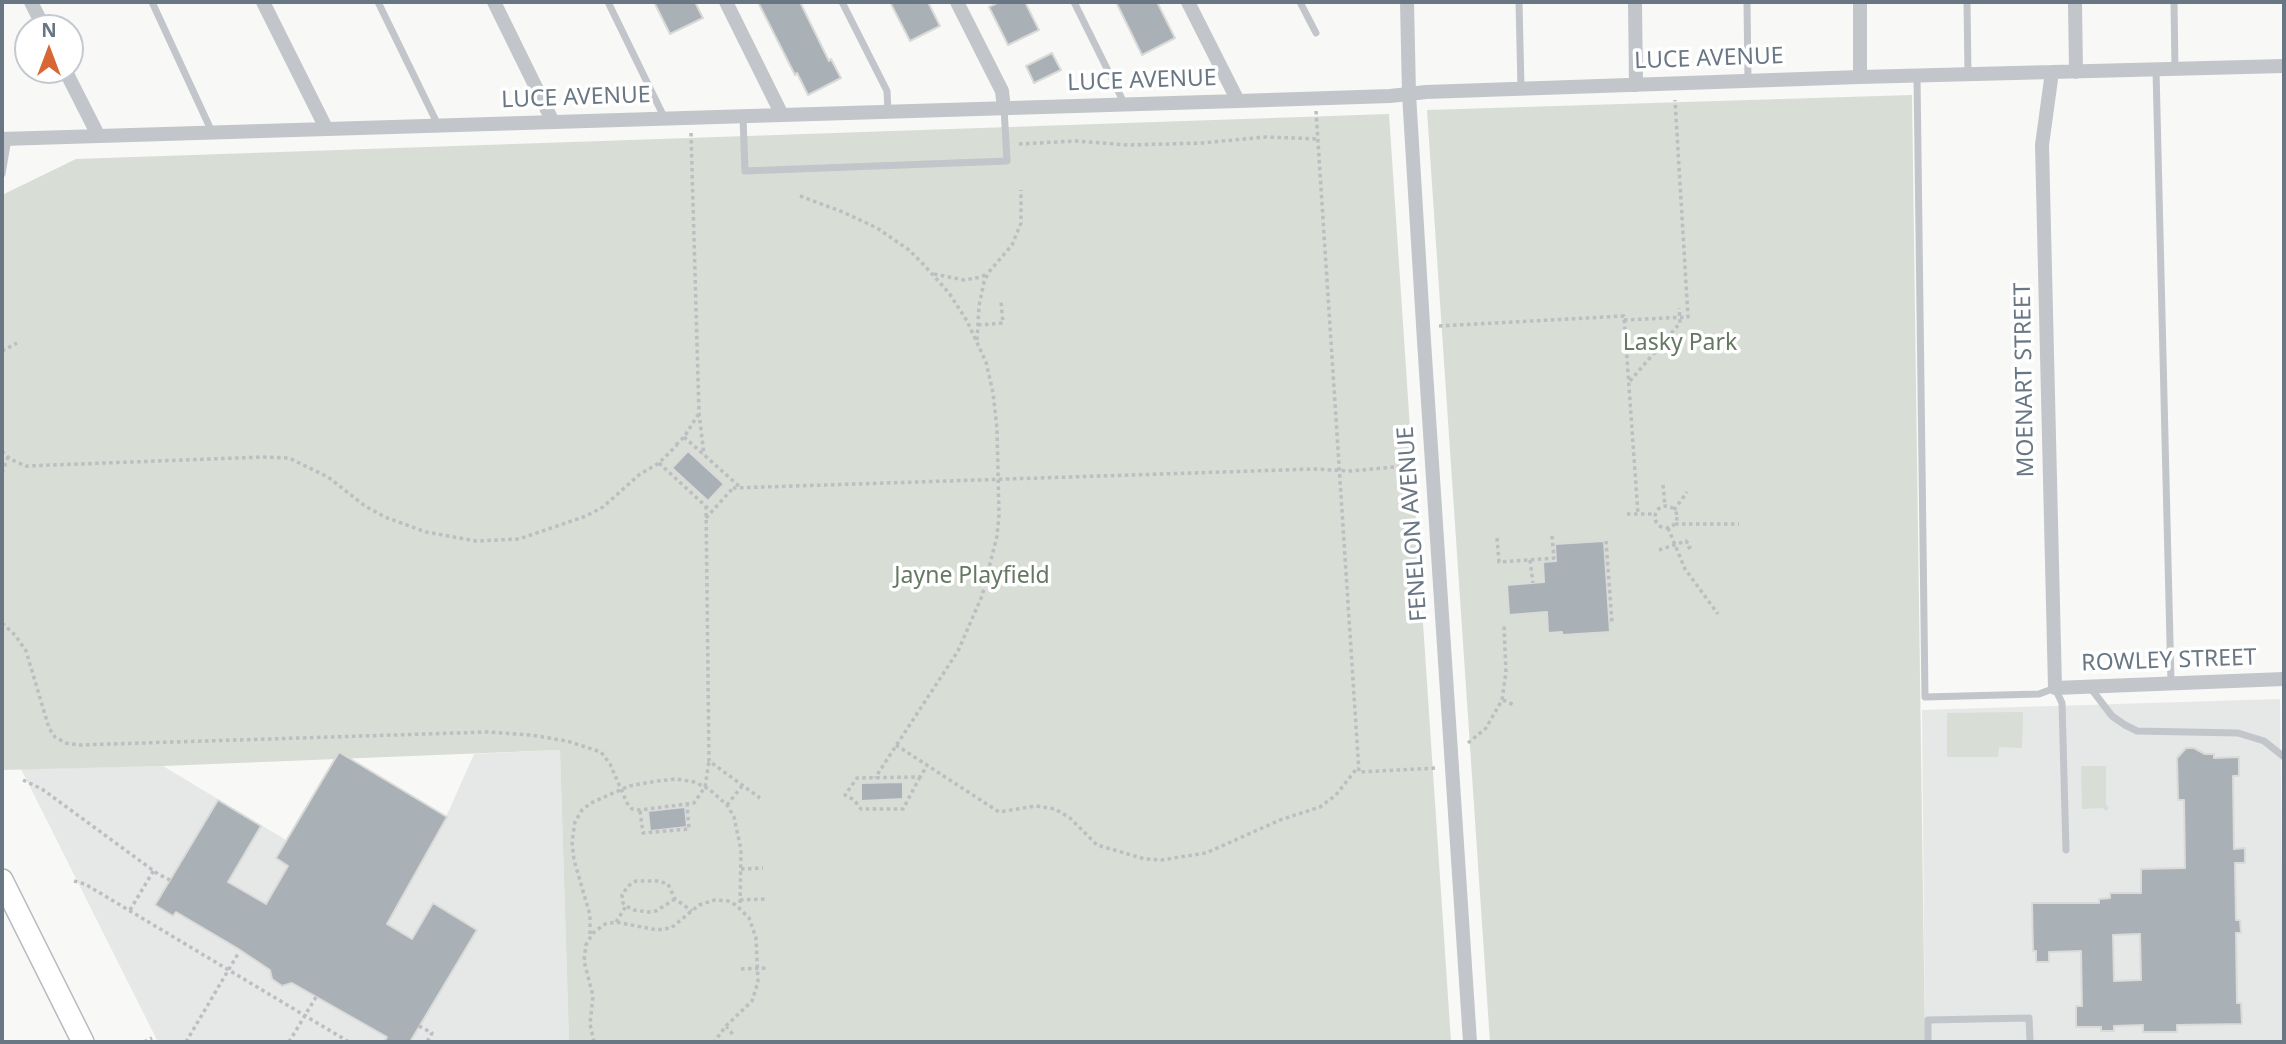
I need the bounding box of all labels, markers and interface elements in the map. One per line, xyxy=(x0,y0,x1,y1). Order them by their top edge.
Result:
north arrow xyxy=(14,14,84,84)
text: N xyxy=(41,17,57,43)
street label: LUCE AVENUE xyxy=(1634,43,1784,75)
street label: LUCE AVENUE xyxy=(1067,65,1217,97)
street label: LUCE AVENUE xyxy=(501,82,651,114)
street label: MOENART STREET xyxy=(2010,282,2040,478)
park label: Lasky Park xyxy=(1623,329,1737,357)
street label: FENELON AVENUE xyxy=(1392,426,1434,622)
park label: Jayne Playfield xyxy=(894,562,1050,590)
street label: ROWLEY STREET xyxy=(2081,644,2257,678)

